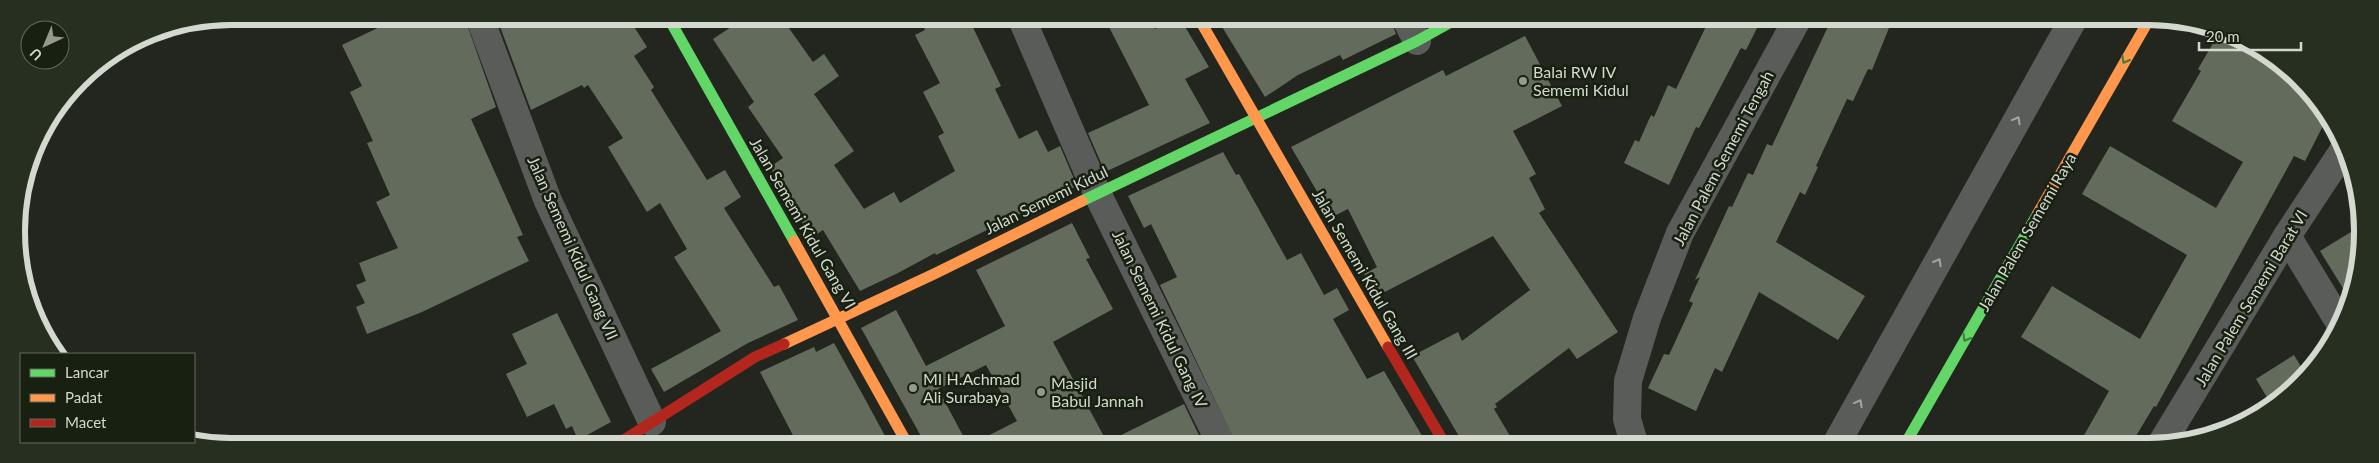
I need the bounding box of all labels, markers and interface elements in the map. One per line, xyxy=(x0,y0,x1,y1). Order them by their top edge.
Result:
north arrow xyxy=(20,20,70,70)
scale bar xyxy=(2199,20,2302,52)
text: 20 m xyxy=(2206,27,2240,45)
text: U xyxy=(26,45,45,64)
one-way arrow xyxy=(2122,55,2132,64)
place label: Balai RW IV Sememi Kidul xyxy=(1533,62,1629,99)
street label: Jalan Palem Sememi Tengah xyxy=(1668,67,1777,248)
marker: Balai RW IV Sememi Kidul xyxy=(1517,75,1529,87)
one-way arrow xyxy=(2011,116,2021,125)
street label: Jalan Sememi Kidul Gang VI xyxy=(747,134,860,312)
street label: Jalan Palem Sememi Raya xyxy=(1973,149,2080,314)
street label: Jalan Sememi Kidul Gang VII xyxy=(524,153,623,343)
street label: Jalan Sememi Kidul xyxy=(981,161,1111,238)
street label: Jalan Sememi Kidul Gang III xyxy=(1309,185,1422,362)
street label: Jalan Palem Sememi Barat VI xyxy=(2190,206,2311,389)
street label: Jalan Sememi Kidul Gang IV xyxy=(1109,227,1212,411)
one-way arrow xyxy=(1932,258,1942,267)
one-way arrow xyxy=(1962,332,1972,341)
legend xyxy=(20,353,195,443)
text: Lancar xyxy=(65,363,109,381)
place label: MI H.Achmad Ali Surabaya xyxy=(923,369,1020,406)
place label: Masjid Babul Jannah xyxy=(1051,373,1144,410)
marker: MI H.Achmad Ali Surabaya xyxy=(907,382,919,394)
marker: Masjid Babul Jannah xyxy=(1035,386,1047,398)
text: Padat xyxy=(65,388,103,406)
one-way arrow xyxy=(1853,400,1863,409)
text: Macet xyxy=(65,413,107,431)

